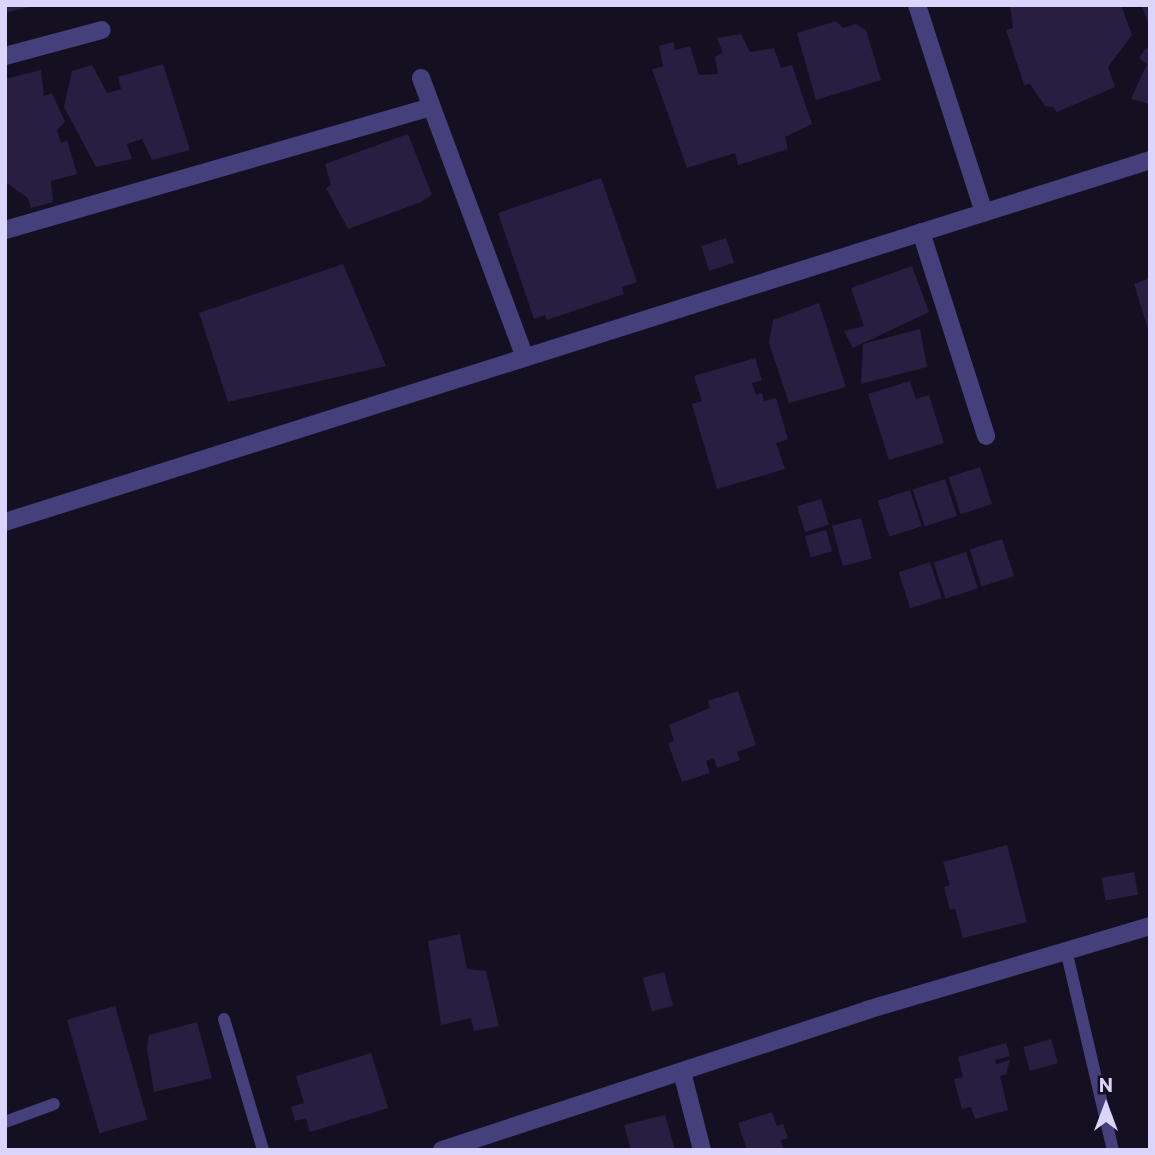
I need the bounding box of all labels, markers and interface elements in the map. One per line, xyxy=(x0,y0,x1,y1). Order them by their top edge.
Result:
north arrow xyxy=(1071,1071,1141,1141)
text: N xyxy=(1099,1073,1113,1096)

